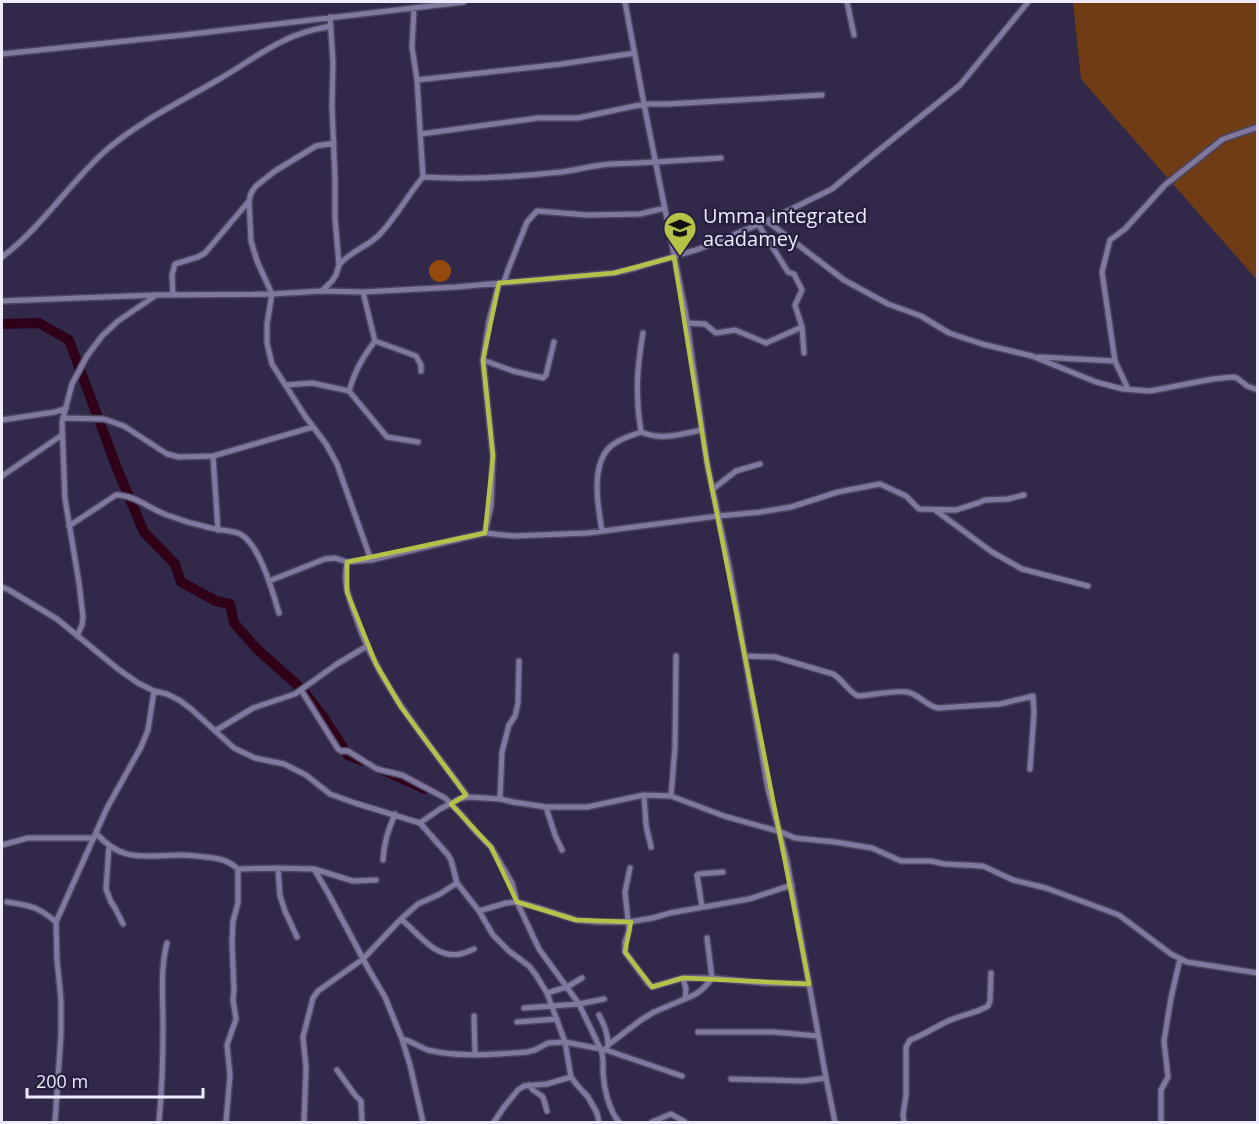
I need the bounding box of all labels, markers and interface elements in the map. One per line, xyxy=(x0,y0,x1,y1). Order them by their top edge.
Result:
place label: Umma integrated acadamey xyxy=(703,202,867,252)
school or university icon: Umma integrated acadamey xyxy=(662,210,698,257)
scale bar xyxy=(27,1061,202,1099)
text: 200 m xyxy=(36,1069,88,1093)

